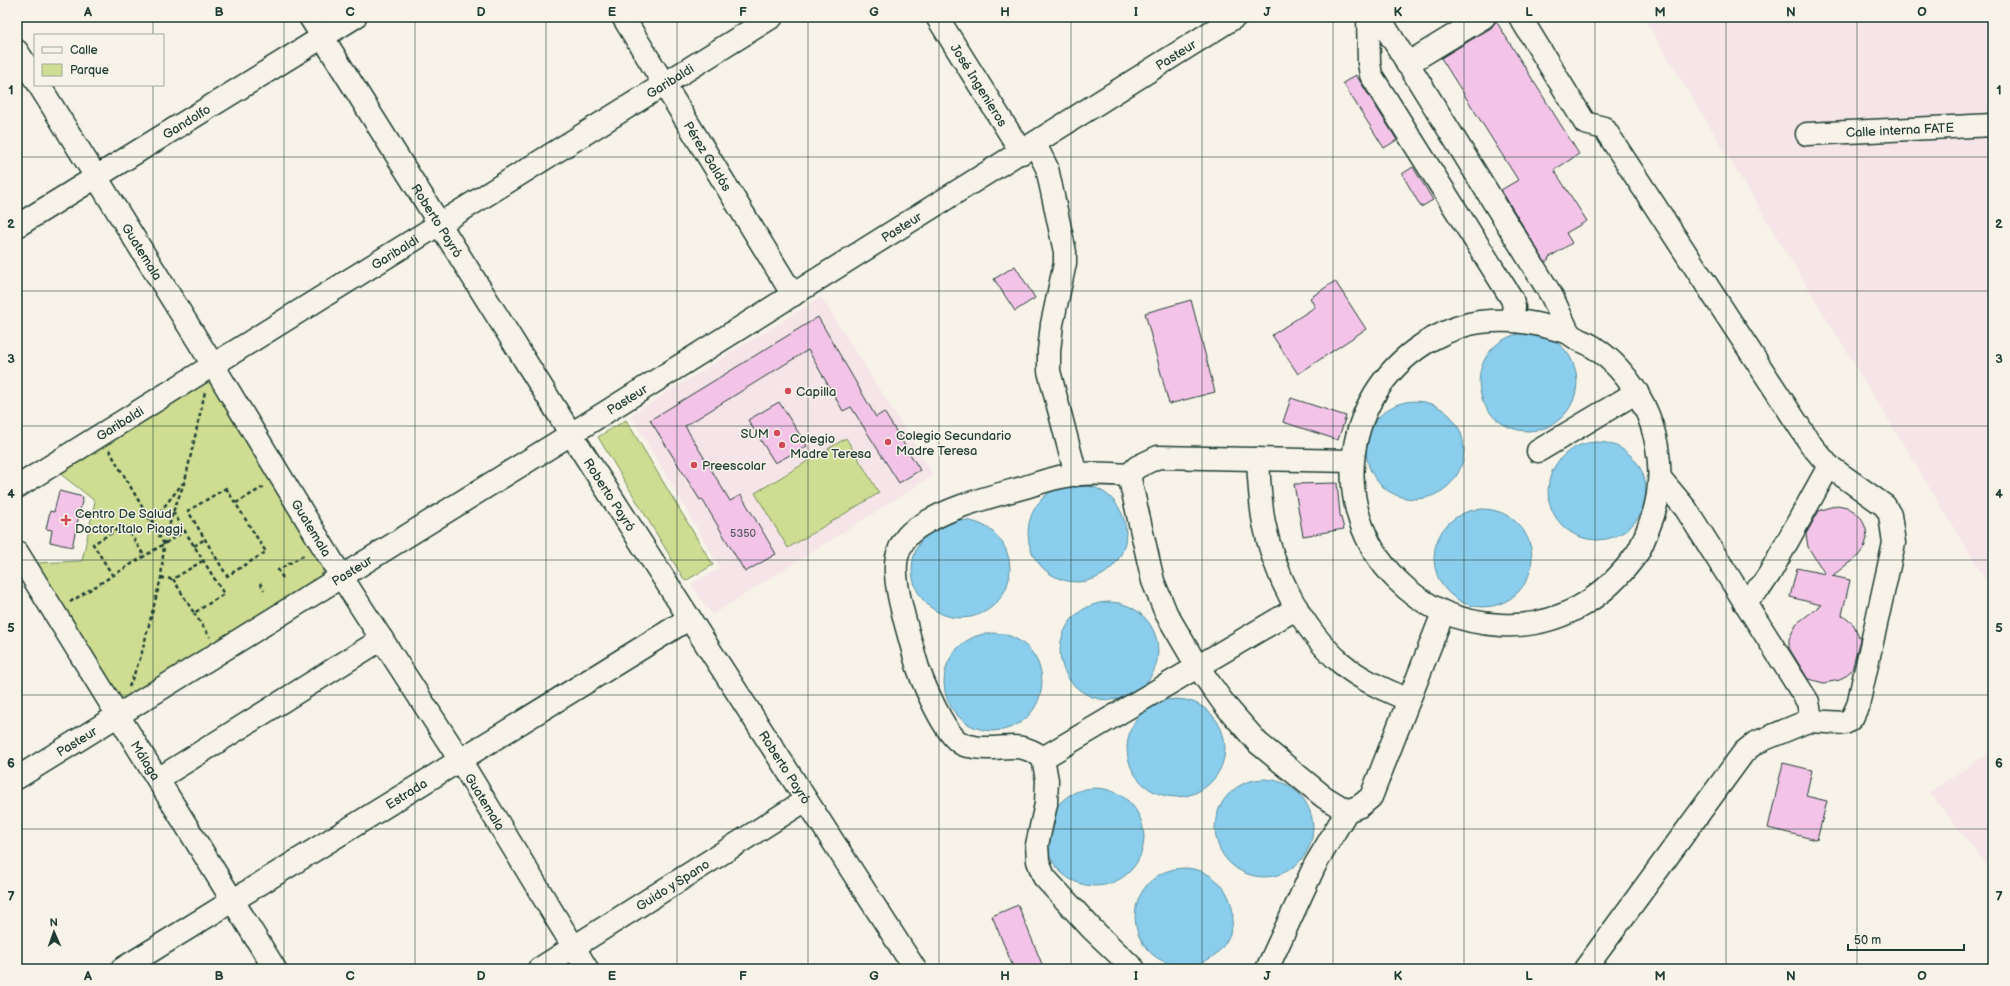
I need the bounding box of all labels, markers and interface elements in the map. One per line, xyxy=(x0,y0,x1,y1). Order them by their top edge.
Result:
text: A xyxy=(83,4,92,20)
text: B xyxy=(214,4,224,20)
text: C xyxy=(345,4,355,20)
text: D xyxy=(476,4,486,20)
text: E xyxy=(608,4,617,20)
text: F xyxy=(739,4,747,20)
text: G xyxy=(869,4,879,20)
text: H xyxy=(1000,4,1010,20)
text: I xyxy=(1134,4,1138,20)
text: J xyxy=(1263,4,1271,20)
text: K xyxy=(1394,4,1403,20)
text: L xyxy=(1525,4,1533,20)
text: M xyxy=(1654,4,1666,20)
text: N xyxy=(1786,4,1796,20)
text: O xyxy=(1917,4,1927,20)
legend xyxy=(34,34,164,86)
street label: Pasteur xyxy=(1153,36,1200,74)
street label: José Ingenieros xyxy=(947,41,1011,130)
text: Calle xyxy=(70,43,98,58)
street label: Garibaldi xyxy=(644,61,697,102)
text: Parque xyxy=(70,63,109,78)
text: 1 xyxy=(8,82,14,98)
text: 1 xyxy=(1996,82,2002,98)
street label: Gandolfo xyxy=(160,101,214,143)
street label: Pérez Galdós xyxy=(680,119,735,195)
street label: Calle interna FATE xyxy=(1845,120,1955,141)
street label: Roberto Payró xyxy=(407,181,466,261)
street label: Pasteur xyxy=(879,209,925,246)
text: 2 xyxy=(7,216,15,232)
text: 2 xyxy=(1995,216,2003,232)
street label: Guatemala xyxy=(118,221,165,283)
street label: Garibaldi xyxy=(369,232,422,273)
text: 3 xyxy=(7,351,15,367)
text: 3 xyxy=(1995,351,2003,367)
street label: Pasteur xyxy=(604,381,651,418)
place label: Capilla xyxy=(796,384,836,400)
marker: Capilla xyxy=(783,386,793,396)
street label: Garibaldi xyxy=(94,403,147,445)
place label: SUM xyxy=(740,426,769,442)
marker: SUM xyxy=(772,428,782,438)
place label: Colegio Secundario Madre Teresa xyxy=(896,428,1011,459)
place label: Colegio Madre Teresa xyxy=(790,431,871,462)
marker: Colegio Secundario Madre Teresa xyxy=(883,437,893,447)
marker: Colegio Madre Teresa xyxy=(777,440,787,450)
street label: Roberto Payró xyxy=(580,456,639,535)
place label: Preescolar xyxy=(702,458,766,474)
marker: Preescolar xyxy=(689,460,699,470)
text: 4 xyxy=(7,486,15,502)
text: 4 xyxy=(1995,486,2003,502)
street label: Guatemala xyxy=(287,497,334,560)
place label: Centro De Salud Doctor Italo Piaggi xyxy=(75,506,183,537)
marker: Centro De Salud Doctor Italo Piaggi xyxy=(60,514,72,526)
house number: 5350 xyxy=(730,527,756,540)
street label: Pasteur xyxy=(329,552,376,590)
text: 5 xyxy=(7,620,15,636)
text: 5 xyxy=(1995,620,2003,636)
street label: Pasteur xyxy=(54,723,100,761)
street label: Roberto Payró xyxy=(755,728,814,807)
street label: Málaga xyxy=(127,738,163,784)
text: 6 xyxy=(7,755,15,771)
text: 6 xyxy=(1995,755,2003,771)
street label: Guatemala xyxy=(461,770,508,833)
street label: Estrada xyxy=(383,775,430,813)
street label: Guido y Spano xyxy=(633,856,713,915)
text: 7 xyxy=(7,889,15,905)
text: 7 xyxy=(1995,889,2003,905)
north arrow xyxy=(34,912,74,952)
text: N xyxy=(49,916,58,929)
scale bar xyxy=(1848,926,1964,952)
text: 50 m xyxy=(1854,933,1881,948)
text: A xyxy=(83,968,92,984)
text: B xyxy=(214,968,224,984)
text: C xyxy=(345,968,355,984)
text: D xyxy=(476,968,486,984)
text: E xyxy=(608,968,617,984)
text: F xyxy=(739,968,747,984)
text: G xyxy=(869,968,879,984)
text: H xyxy=(1000,968,1010,984)
text: I xyxy=(1134,968,1138,984)
text: J xyxy=(1263,968,1271,984)
text: K xyxy=(1394,968,1403,984)
text: L xyxy=(1525,968,1533,984)
text: M xyxy=(1654,968,1666,984)
text: N xyxy=(1786,968,1796,984)
text: O xyxy=(1917,968,1927,984)

